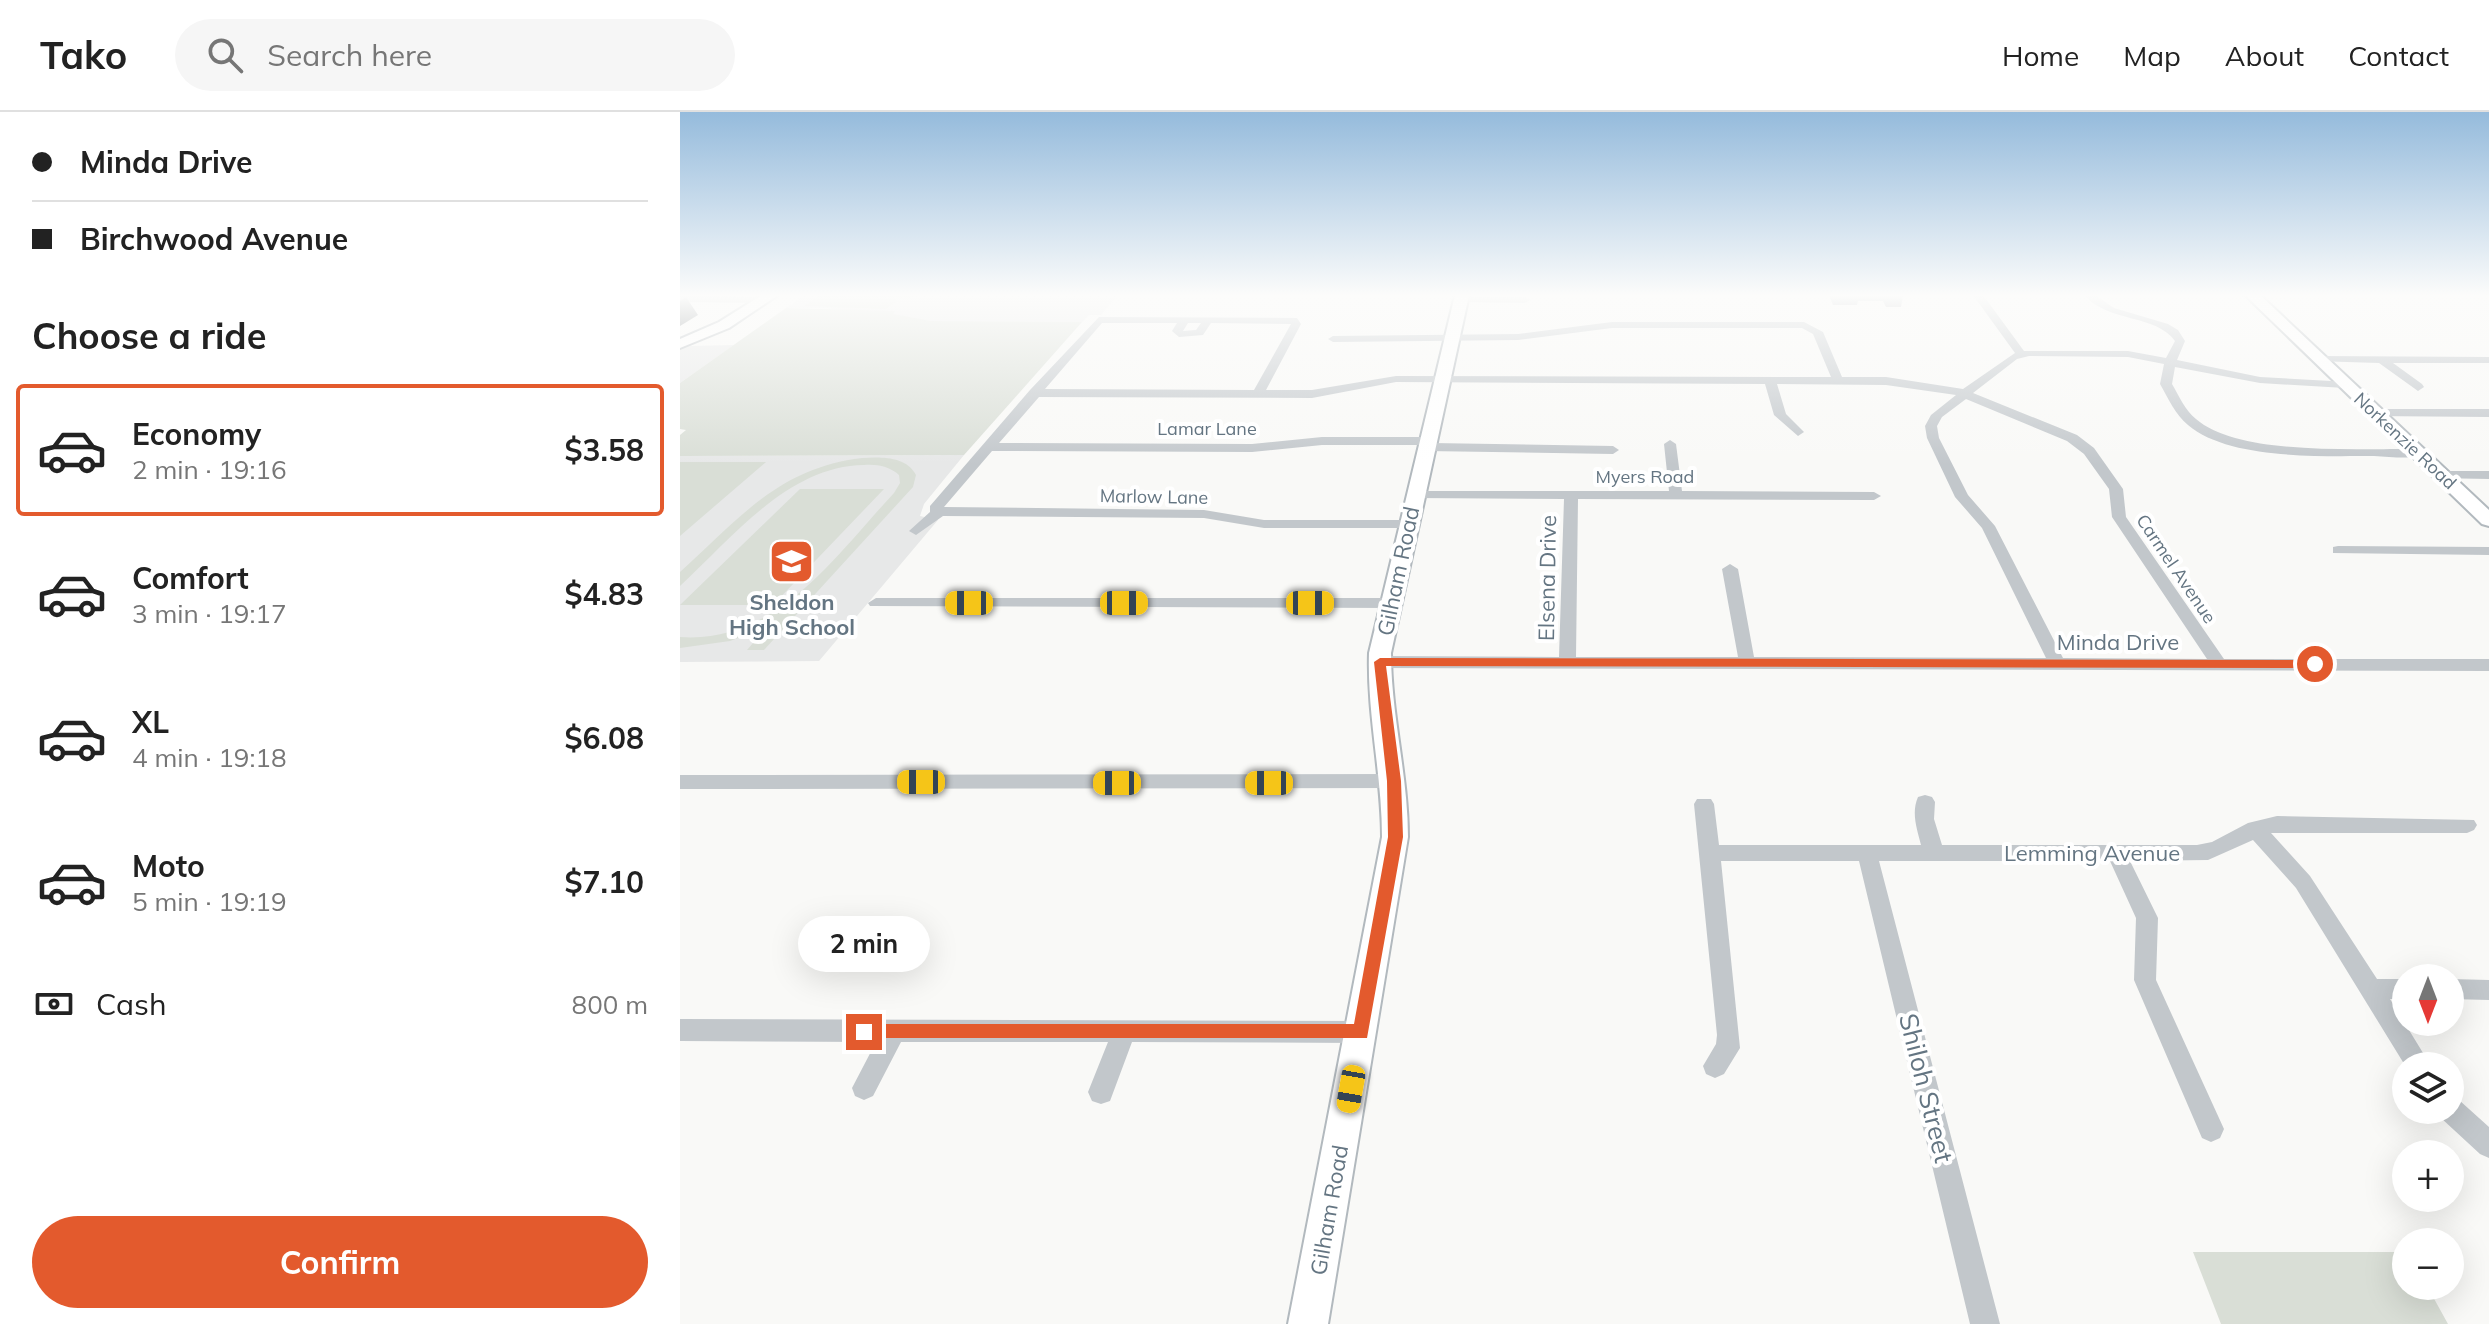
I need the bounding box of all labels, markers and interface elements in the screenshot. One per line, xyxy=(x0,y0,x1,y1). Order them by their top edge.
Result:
search box xyxy=(175,19,735,91)
text: Tako xyxy=(40,31,127,79)
icon: search xyxy=(203,33,247,77)
text: Search here xyxy=(267,36,432,74)
text: Home xyxy=(2002,38,2079,73)
text: Map xyxy=(2123,38,2181,73)
text: About xyxy=(2225,38,2304,73)
text: Contact xyxy=(2348,38,2449,73)
text: Minda Drive xyxy=(80,143,252,181)
text: Birchwood Avenue xyxy=(80,220,348,258)
text: Choose a ride xyxy=(32,313,266,358)
street label: Norkenzie Road xyxy=(2349,387,2461,494)
icon: car xyxy=(36,414,108,486)
text: Economy xyxy=(132,415,261,453)
street label: Lamar Lane xyxy=(1157,417,1257,440)
text: $3.58 xyxy=(565,431,644,469)
text: 2 min · 19:16 xyxy=(132,453,287,486)
street label: Myers Road xyxy=(1596,465,1694,488)
street label: Marlow Lane xyxy=(1100,484,1208,509)
street label: Gilham Road xyxy=(1371,504,1425,638)
street label: Carmel Avenue xyxy=(2131,510,2221,628)
street label: Elsena Drive xyxy=(1532,515,1562,641)
school or university icon: Sheldon High School xyxy=(768,537,816,585)
icon: car xyxy=(36,558,108,630)
text: Comfort xyxy=(132,559,249,597)
text: $4.83 xyxy=(565,575,644,613)
place label: Sheldon High School xyxy=(729,588,855,641)
car xyxy=(945,591,993,615)
car xyxy=(1100,591,1148,615)
car xyxy=(1286,591,1334,615)
text: 3 min · 19:17 xyxy=(132,597,287,630)
street label: Minda Drive xyxy=(2057,628,2179,656)
route start xyxy=(2297,646,2333,682)
icon: car xyxy=(36,702,108,774)
text: XL xyxy=(132,703,169,741)
text: $6.08 xyxy=(565,719,644,757)
text: 4 min · 19:18 xyxy=(132,741,287,774)
car xyxy=(897,770,945,794)
car xyxy=(1093,771,1141,795)
car xyxy=(1245,771,1293,795)
street label: Lemming Avenue xyxy=(2004,839,2180,867)
icon: car xyxy=(36,846,108,918)
text: Moto xyxy=(132,847,205,885)
text: $7.10 xyxy=(565,863,644,901)
text: 5 min · 19:19 xyxy=(132,885,287,918)
callout: 2 min xyxy=(798,916,930,972)
text: 2 min xyxy=(830,927,898,960)
north arrow xyxy=(2392,964,2464,1036)
map controls xyxy=(2392,964,2464,1300)
icon: cash xyxy=(32,982,76,1026)
text: Cash xyxy=(96,985,167,1023)
text: 800 m xyxy=(572,988,648,1021)
street label: Shiloh Street xyxy=(1892,1010,1961,1166)
route end xyxy=(846,1014,882,1050)
button: layers xyxy=(2392,1052,2464,1124)
car xyxy=(1335,1063,1367,1115)
button: + xyxy=(2392,1140,2464,1212)
street label: Gilham Road xyxy=(1304,1143,1354,1277)
button: Confirm xyxy=(32,1216,648,1308)
button: − xyxy=(2392,1228,2464,1300)

